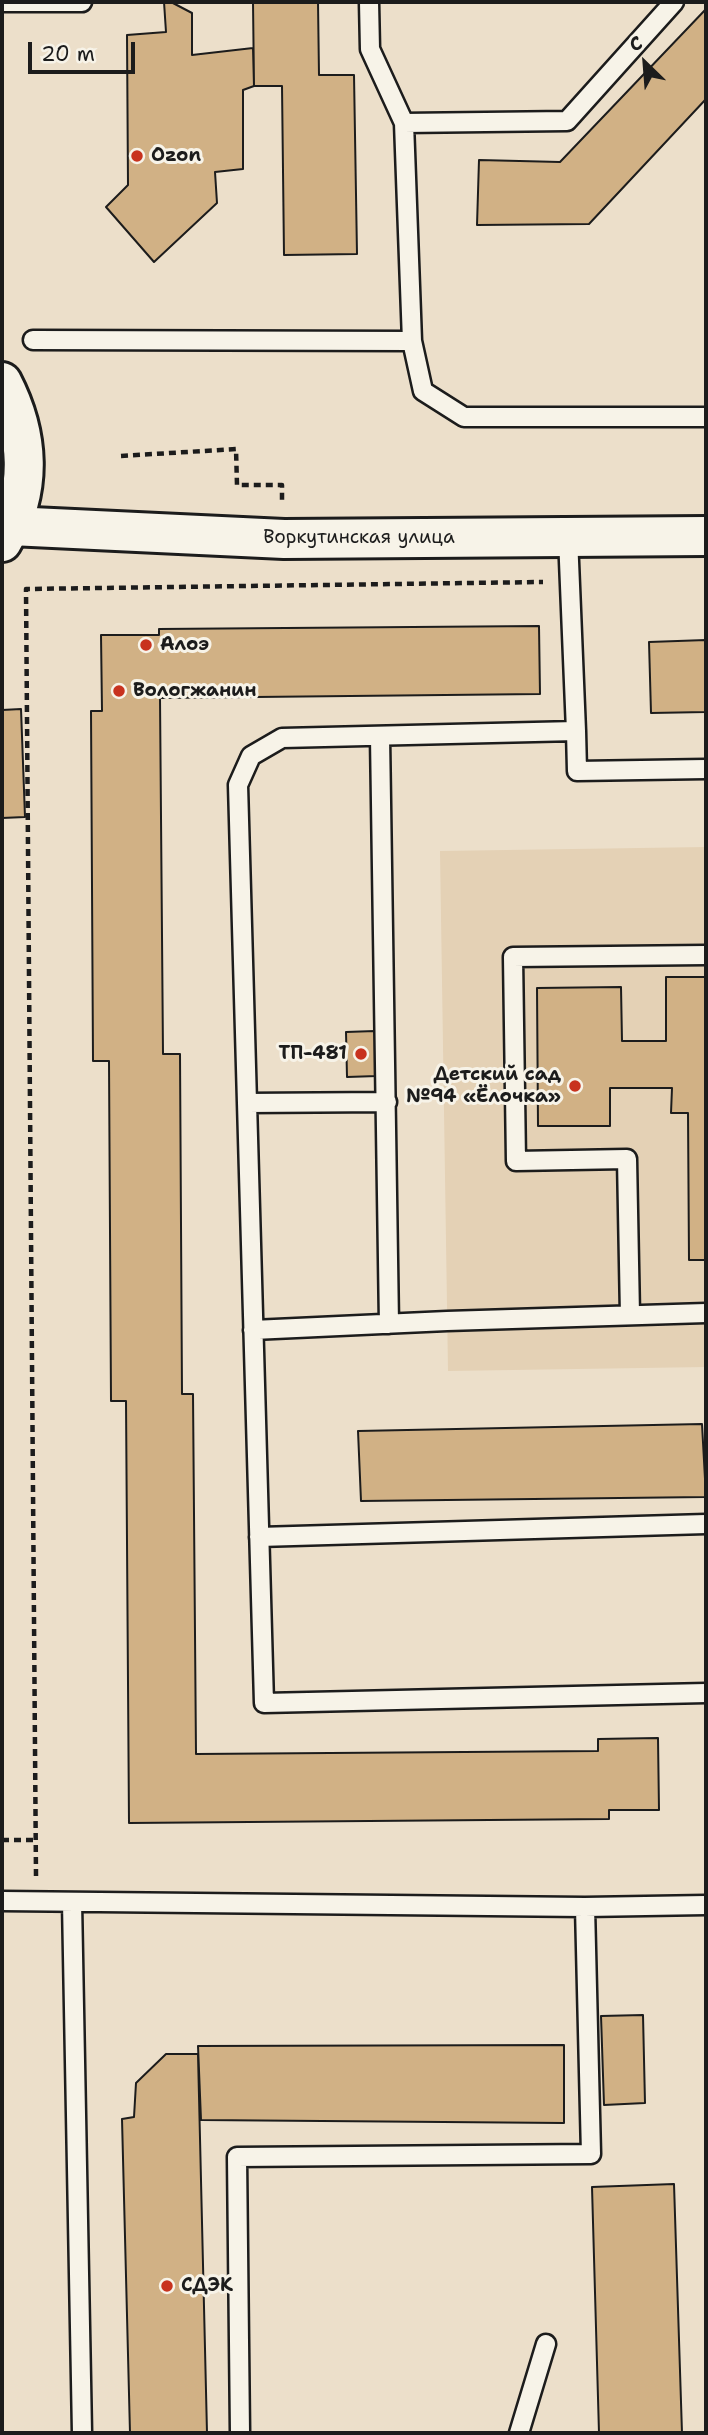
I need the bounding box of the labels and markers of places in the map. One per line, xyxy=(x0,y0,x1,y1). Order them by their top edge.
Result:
place label: Ozon xyxy=(151,145,201,167)
marker: Ozon xyxy=(129,148,145,164)
place label: Алоэ xyxy=(160,634,209,656)
marker: Алоэ xyxy=(138,637,154,653)
place label: Вологжанин xyxy=(133,680,256,702)
marker: Вологжанин xyxy=(111,683,127,699)
place label: ТП-481 xyxy=(278,1043,347,1065)
marker: ТП-481 xyxy=(353,1046,369,1062)
place label: Детский сад №94 «Ёлочка» xyxy=(406,1064,561,1108)
marker: Детский сад №94 «Ёлочка» xyxy=(567,1078,583,1094)
place label: СДЭК xyxy=(181,2275,233,2297)
marker: СДЭК xyxy=(159,2278,175,2294)

